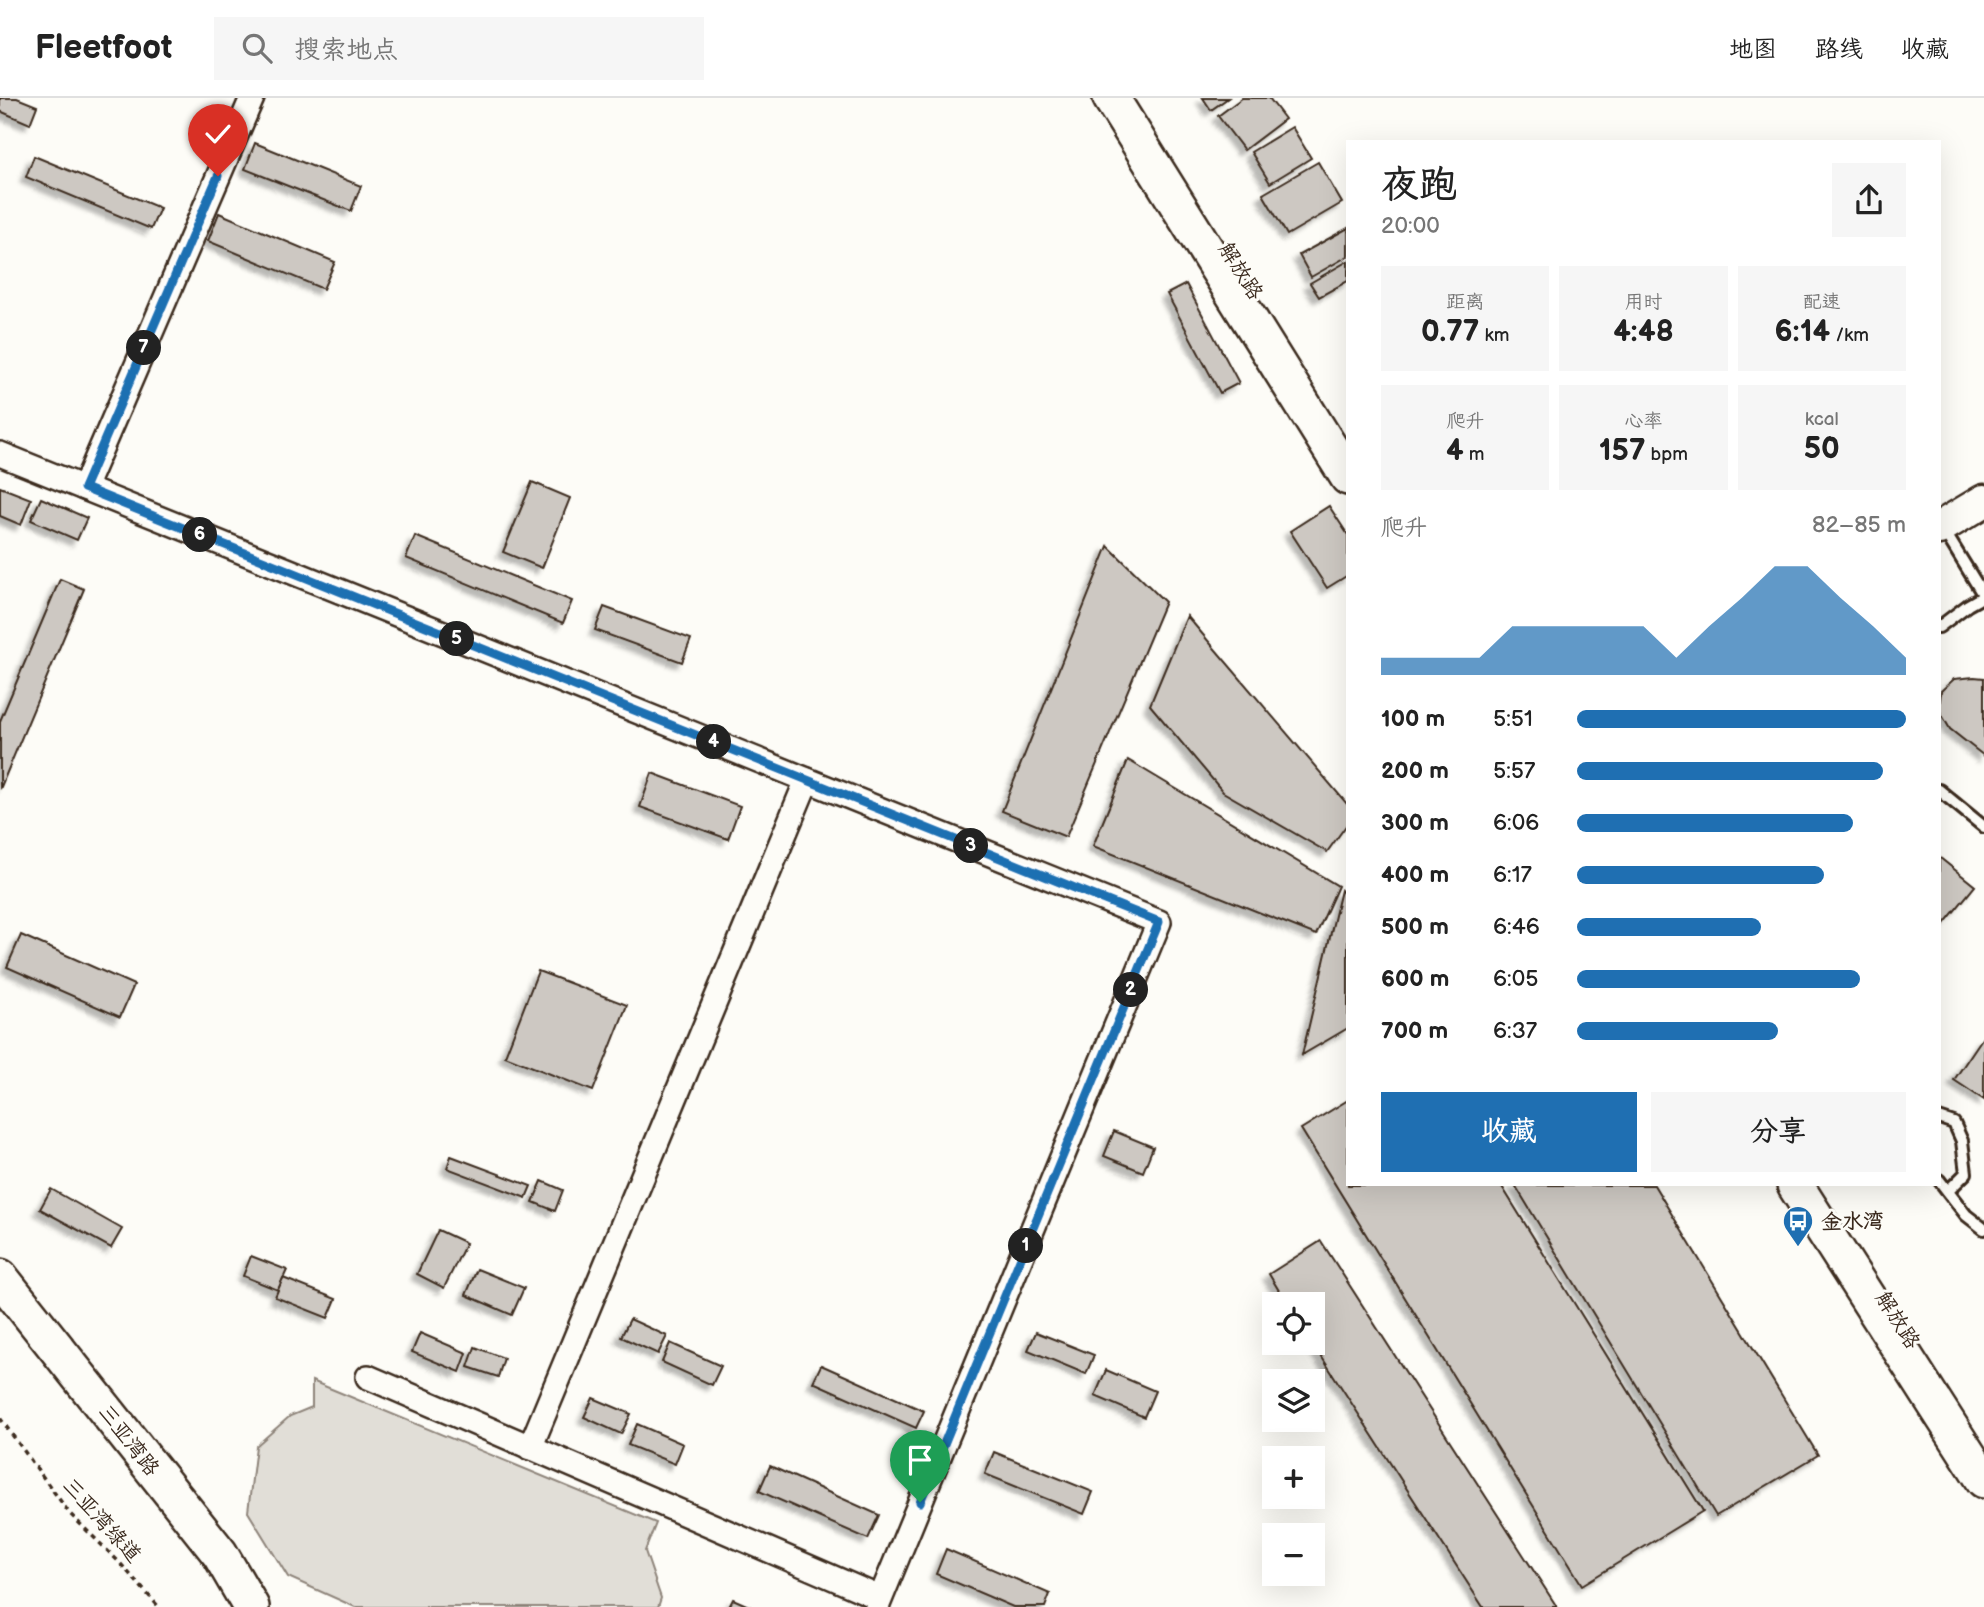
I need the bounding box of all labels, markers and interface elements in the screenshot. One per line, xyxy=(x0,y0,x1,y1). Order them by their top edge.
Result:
search box xyxy=(214,17,704,80)
text: Fleetfoot xyxy=(35,28,172,68)
icon: search xyxy=(238,29,276,67)
text: 搜索地点 xyxy=(294,35,398,66)
text: 地图 xyxy=(1729,35,1777,64)
text: 路线 xyxy=(1815,35,1863,64)
text: 收藏 xyxy=(1901,35,1949,64)
pin xyxy=(188,104,248,176)
icon: check xyxy=(199,115,237,153)
text: 夜跑 xyxy=(1381,163,1457,208)
button: share xyxy=(1832,163,1906,237)
text: 20:00 xyxy=(1381,212,1440,240)
street label: 解放路 xyxy=(1213,238,1268,305)
text: 距离 xyxy=(1446,291,1484,314)
text: 用时 xyxy=(1624,291,1663,314)
text: 配速 xyxy=(1803,291,1841,314)
text: 0.77 xyxy=(1421,314,1479,350)
text: 4:48 xyxy=(1613,314,1674,350)
text: 6:14 xyxy=(1775,314,1830,350)
text: km xyxy=(1479,324,1509,347)
text: /km xyxy=(1830,324,1869,347)
pin: 7 xyxy=(127,330,162,366)
text: 7 xyxy=(138,336,149,359)
text: kcal xyxy=(1805,408,1839,431)
text: 爬升 xyxy=(1446,410,1484,433)
text: 心率 xyxy=(1624,410,1663,433)
text: 50 xyxy=(1804,431,1840,467)
text: 4 xyxy=(1446,433,1464,469)
text: 157 xyxy=(1599,433,1645,469)
text: m xyxy=(1464,443,1484,466)
text: bpm xyxy=(1645,443,1688,466)
text: 82–85 m xyxy=(1812,511,1906,539)
text: 爬升 xyxy=(1381,514,1427,542)
pin: 6 xyxy=(182,518,218,552)
text: 6 xyxy=(194,523,205,546)
pin: 5 xyxy=(440,622,475,656)
text: 5 xyxy=(451,627,462,650)
text: 100 m xyxy=(1381,705,1445,733)
text: 5:51 xyxy=(1493,705,1533,733)
pin: 4 xyxy=(696,724,732,760)
text: 4 xyxy=(708,730,719,753)
text: 200 m xyxy=(1381,757,1449,785)
text: 5:57 xyxy=(1493,757,1535,785)
text: 300 m xyxy=(1381,809,1449,837)
text: 6:06 xyxy=(1493,809,1539,837)
pin: 3 xyxy=(954,828,988,864)
text: 3 xyxy=(965,834,976,857)
text: 400 m xyxy=(1381,861,1449,889)
text: 6:17 xyxy=(1493,861,1532,889)
text: 500 m xyxy=(1381,913,1449,941)
text: 6:46 xyxy=(1493,913,1540,941)
text: 600 m xyxy=(1381,965,1449,993)
text: 6:05 xyxy=(1493,965,1538,993)
pin: 2 xyxy=(1114,972,1148,1008)
text: 2 xyxy=(1125,978,1136,1001)
text: 700 m xyxy=(1381,1017,1448,1045)
text: 6:37 xyxy=(1493,1017,1537,1045)
button: 收藏 xyxy=(1381,1092,1637,1172)
button: 分享 xyxy=(1651,1092,1906,1172)
bus stop icon: 金水湾 xyxy=(1781,1204,1815,1248)
place label: 金水湾 xyxy=(1821,1209,1884,1234)
pin: 1 xyxy=(1009,1228,1044,1264)
text: 1 xyxy=(1022,1234,1030,1257)
street label: 解放路 xyxy=(1870,1287,1925,1354)
map controls xyxy=(1262,1292,1325,1586)
button: locate xyxy=(1262,1292,1325,1355)
button: layers xyxy=(1262,1369,1325,1432)
street label: 三亚湾路 xyxy=(93,1400,164,1481)
pin xyxy=(890,1430,950,1502)
icon: arrive xyxy=(901,1441,939,1479)
button: + xyxy=(1262,1446,1325,1509)
street label: 三亚湾绿道 xyxy=(57,1473,146,1568)
button: − xyxy=(1262,1523,1325,1586)

